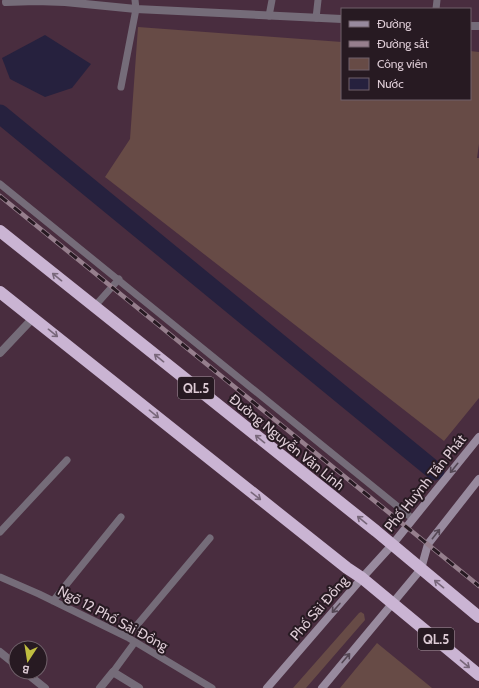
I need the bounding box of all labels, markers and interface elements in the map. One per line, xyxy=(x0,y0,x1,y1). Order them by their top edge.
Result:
legend xyxy=(341,8,471,100)
text: Đường xyxy=(377,16,412,31)
text: Đường sắt xyxy=(377,36,429,51)
text: Công viên xyxy=(377,56,428,71)
text: Nước xyxy=(377,76,404,91)
one-way arrow xyxy=(52,273,62,282)
one-way arrow xyxy=(47,329,58,338)
one-way arrow xyxy=(153,354,164,362)
road number: QL.5 xyxy=(178,377,214,399)
street label: Đường Nguyễn Văn Linh xyxy=(226,390,348,494)
one-way arrow xyxy=(149,410,160,419)
street label: Phố Huỳnh Tấn Phát xyxy=(380,430,470,535)
one-way arrow xyxy=(255,435,266,443)
one-way arrow xyxy=(450,462,459,473)
one-way arrow xyxy=(251,491,262,500)
one-way arrow xyxy=(356,516,367,525)
one-way arrow xyxy=(432,528,441,539)
street label: Phố Sài Đồng xyxy=(286,571,353,644)
one-way arrow xyxy=(433,580,444,589)
street label: Ngõ 12 Phố Sài Đồng xyxy=(55,581,172,655)
one-way arrow xyxy=(332,602,341,613)
road number: QL.5 xyxy=(418,628,454,650)
north arrow xyxy=(8,640,48,680)
one-way arrow xyxy=(342,653,351,663)
one-way arrow xyxy=(460,659,471,668)
text: B xyxy=(21,662,31,677)

